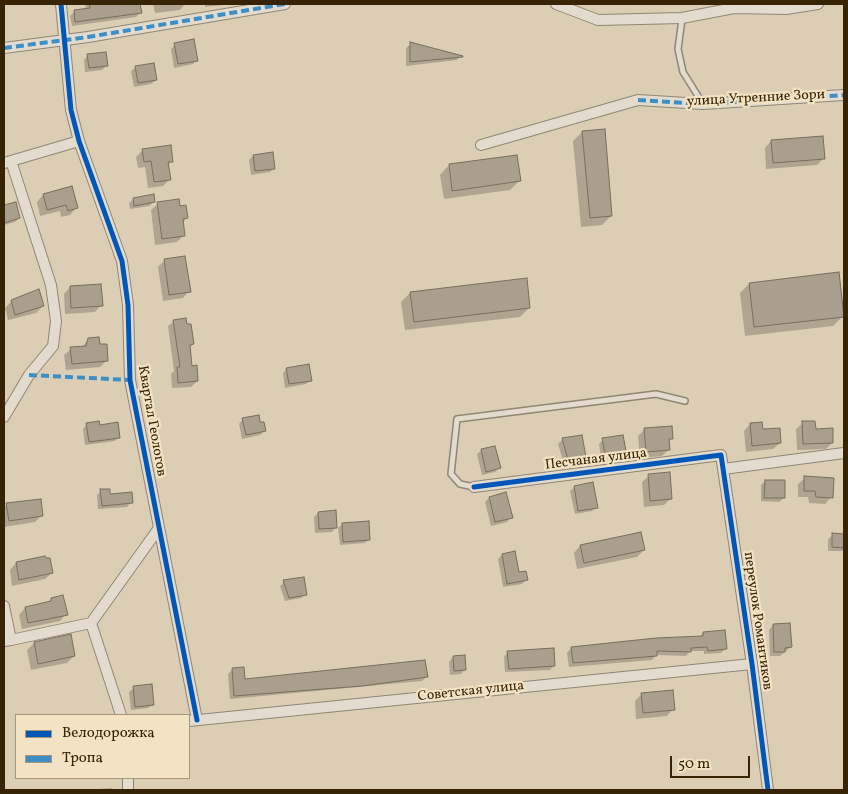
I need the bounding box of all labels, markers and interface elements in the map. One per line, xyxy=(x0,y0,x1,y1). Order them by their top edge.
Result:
street label: улица Утренние Зори xyxy=(686,87,826,111)
street label: Квартал Геологов xyxy=(133,364,169,478)
street label: Песчаная улица xyxy=(544,445,648,475)
street label: переулок Романтиков xyxy=(739,551,775,691)
street label: Советская улица xyxy=(417,678,525,706)
legend xyxy=(15,714,190,779)
text: Велодорожка xyxy=(62,723,155,744)
scale bar xyxy=(673,746,753,778)
text: Тропа xyxy=(62,748,103,769)
text: 50 m xyxy=(678,754,710,775)

